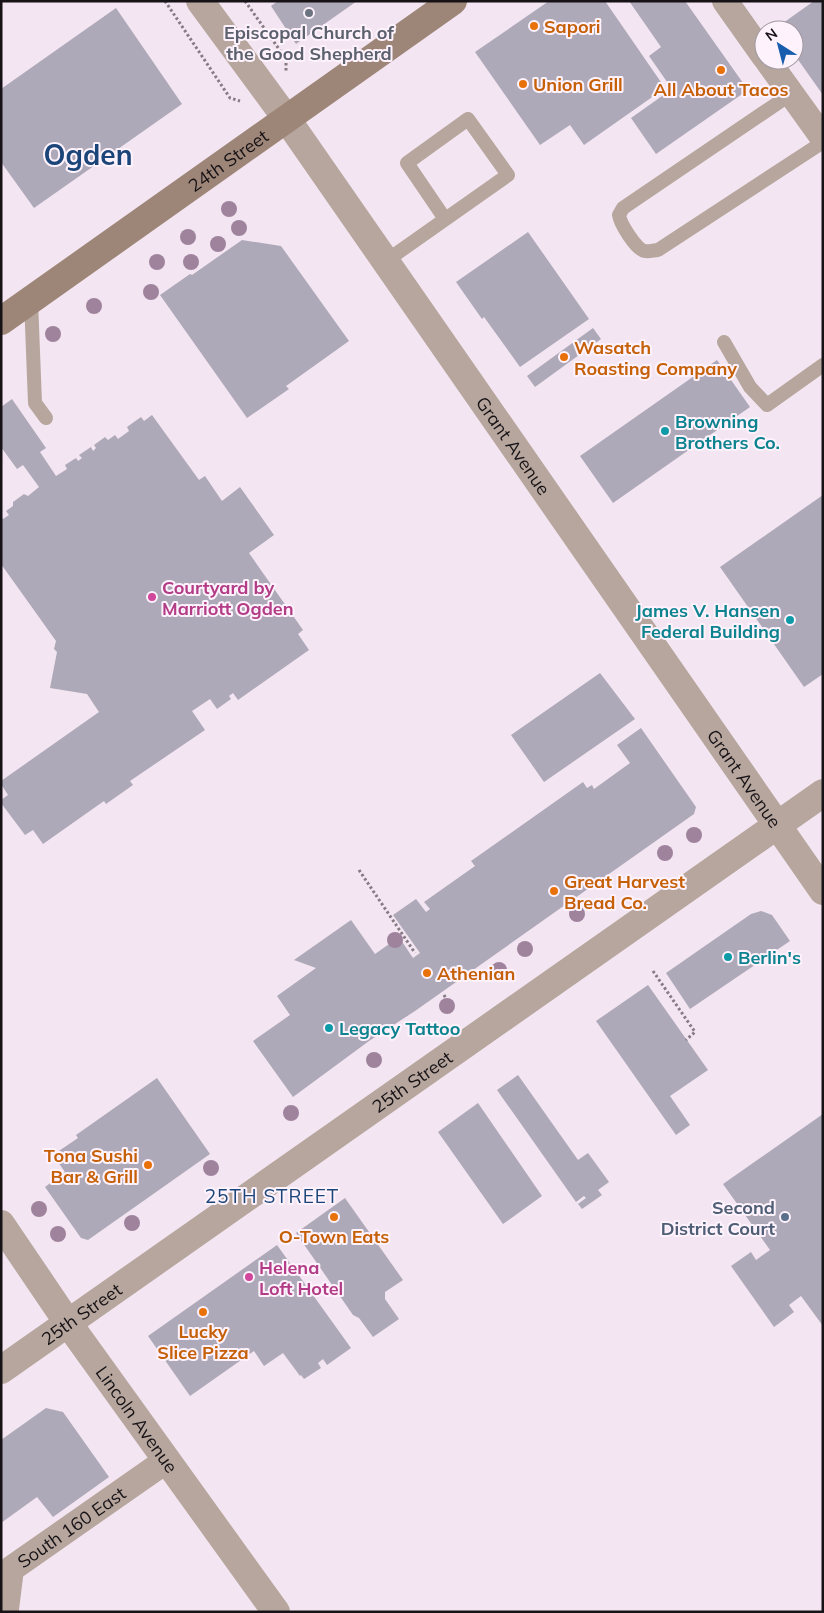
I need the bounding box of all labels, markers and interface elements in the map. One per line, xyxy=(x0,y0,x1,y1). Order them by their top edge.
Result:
marker: Episcopal Church of the Good Shepherd xyxy=(303,7,315,19)
place label: Sapori xyxy=(544,15,600,38)
marker: Sapori xyxy=(528,20,540,32)
north arrow xyxy=(754,20,804,70)
place label: Episcopal Church of the Good Shepherd xyxy=(224,21,394,65)
text: N xyxy=(762,24,781,45)
marker: All About Tacos xyxy=(715,64,727,76)
place label: Union Grill xyxy=(533,73,623,96)
marker: Union Grill xyxy=(517,78,529,90)
place label: All About Tacos xyxy=(653,78,789,101)
street label: 24th Street xyxy=(183,124,273,197)
district label: Ogden xyxy=(43,137,133,172)
place label: Wasatch Roasting Company xyxy=(574,336,737,380)
marker: Wasatch Roasting Company xyxy=(558,351,570,363)
street label: Grant Avenue xyxy=(471,392,556,499)
place label: Browning Brothers Co. xyxy=(675,410,780,454)
marker: Browning Brothers Co. xyxy=(659,425,671,437)
place label: Courtyard by Marriott Ogden xyxy=(162,576,294,620)
marker: Courtyard by Marriott Ogden xyxy=(146,591,158,603)
place label: James V. Hansen Federal Building xyxy=(635,599,780,643)
marker: James V. Hansen Federal Building xyxy=(784,614,796,626)
street label: Grant Avenue xyxy=(702,724,787,832)
place label: Great Harvest Bread Co. xyxy=(564,870,685,914)
marker: Great Harvest Bread Co. xyxy=(548,885,560,897)
place label: Berlin's xyxy=(738,946,801,969)
marker: Berlin's xyxy=(722,951,734,963)
place label: Athenian xyxy=(437,962,515,985)
marker: Athenian xyxy=(421,967,433,979)
place label: Legacy Tattoo xyxy=(339,1017,460,1040)
marker: Legacy Tattoo xyxy=(323,1022,335,1034)
street label: 25th Street xyxy=(367,1045,457,1118)
place label: Tona Sushi Bar & Grill xyxy=(44,1144,138,1188)
marker: Tona Sushi Bar & Grill xyxy=(142,1159,154,1171)
district label: 25TH STREET xyxy=(205,1184,339,1208)
place label: Second District Court xyxy=(661,1196,775,1240)
marker: O-Town Eats xyxy=(328,1211,340,1223)
marker: Second District Court xyxy=(779,1211,791,1223)
place label: O-Town Eats xyxy=(279,1225,389,1248)
place label: Helena Loft Hotel xyxy=(259,1256,343,1300)
marker: Helena Loft Hotel xyxy=(243,1271,255,1283)
street label: 25th Street xyxy=(37,1278,126,1350)
marker: Lucky Slice Pizza xyxy=(197,1306,209,1318)
place label: Lucky Slice Pizza xyxy=(157,1320,249,1364)
street label: Lincoln Avenue xyxy=(91,1361,183,1477)
street label: South 160 East xyxy=(13,1481,130,1573)

